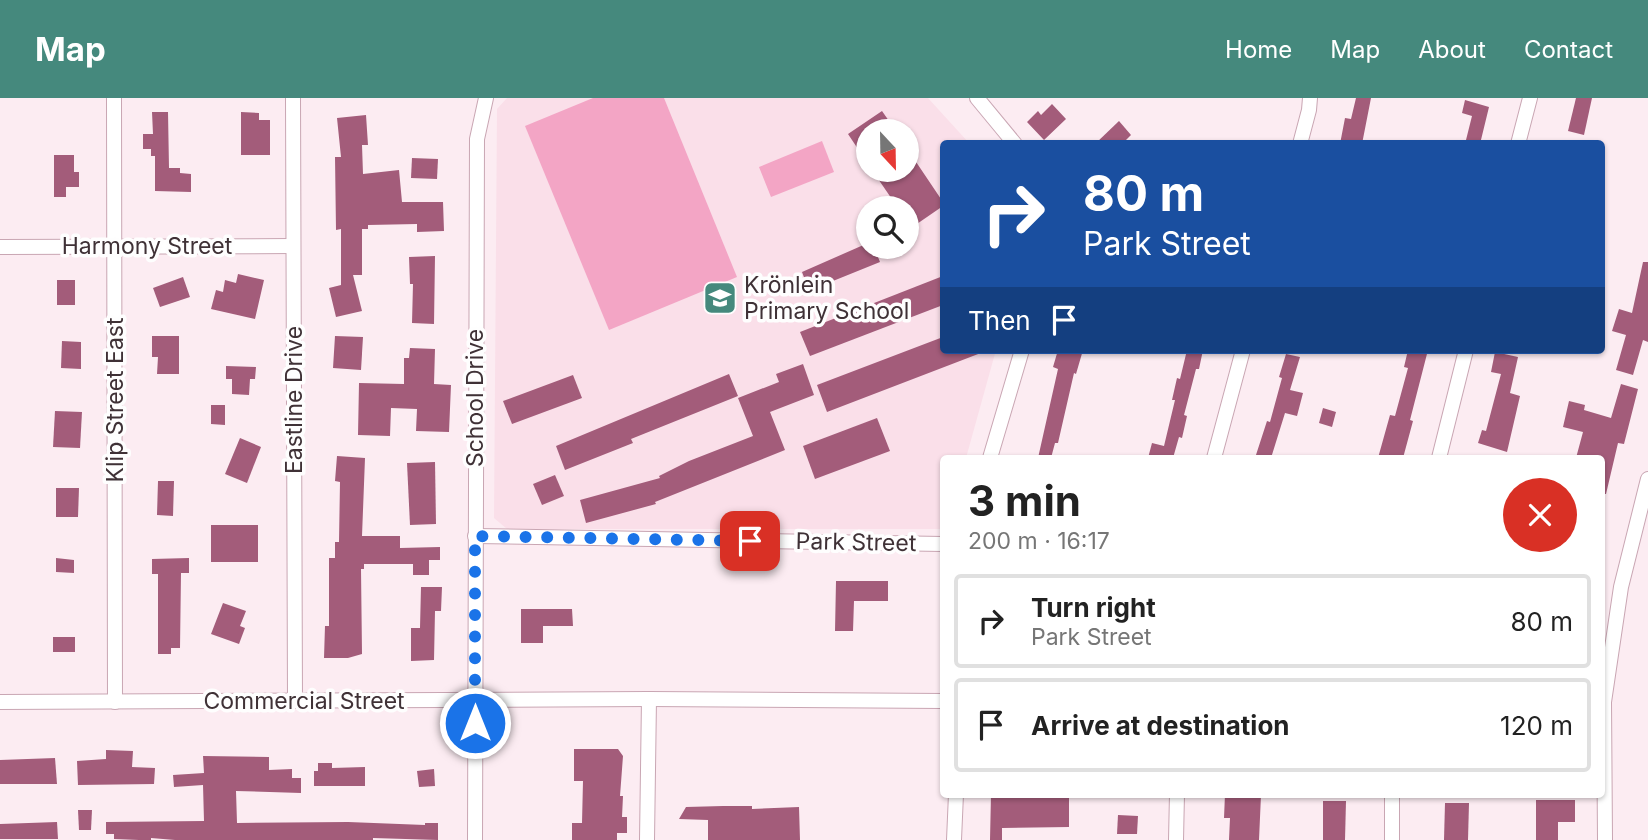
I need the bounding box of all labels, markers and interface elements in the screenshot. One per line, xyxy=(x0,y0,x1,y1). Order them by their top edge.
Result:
text: Map xyxy=(35,29,106,69)
text: Home xyxy=(1225,35,1292,64)
text: Map xyxy=(1330,35,1380,64)
text: About xyxy=(1418,35,1486,64)
text: Contact xyxy=(1524,35,1613,64)
north arrow xyxy=(856,119,919,182)
map controls xyxy=(856,119,919,259)
text: 80 m xyxy=(1083,164,1204,223)
icon: right xyxy=(968,168,1059,259)
button: search xyxy=(856,196,919,259)
text: Park Street xyxy=(1083,224,1251,263)
street label: Harmony Street xyxy=(62,232,233,260)
place label: Krönlein Primary School xyxy=(744,271,909,325)
school or university icon: Krönlein Primary School xyxy=(701,279,739,317)
icon: arrive xyxy=(1045,301,1083,339)
text: Then xyxy=(968,305,1031,336)
street label: Klip Street East xyxy=(101,317,129,482)
street label: Eastline Drive xyxy=(280,326,308,474)
street label: School Drive xyxy=(461,329,489,467)
text: 3 min xyxy=(968,475,1081,526)
button: close xyxy=(1503,478,1577,552)
pin xyxy=(720,511,780,571)
icon: arrive xyxy=(731,522,769,560)
street label: Park Street xyxy=(795,527,917,557)
text: 200 m · 16:17 xyxy=(968,527,1110,555)
text: Turn right xyxy=(1031,592,1156,623)
icon: right xyxy=(972,602,1010,640)
text: 80 m xyxy=(1510,606,1573,637)
text: Park Street xyxy=(1031,623,1152,651)
position arrow xyxy=(438,686,512,760)
street label: Commercial Street xyxy=(203,687,405,715)
icon: arrive xyxy=(972,706,1010,744)
text: Arrive at destination xyxy=(1031,710,1290,741)
text: 120 m xyxy=(1500,710,1573,741)

